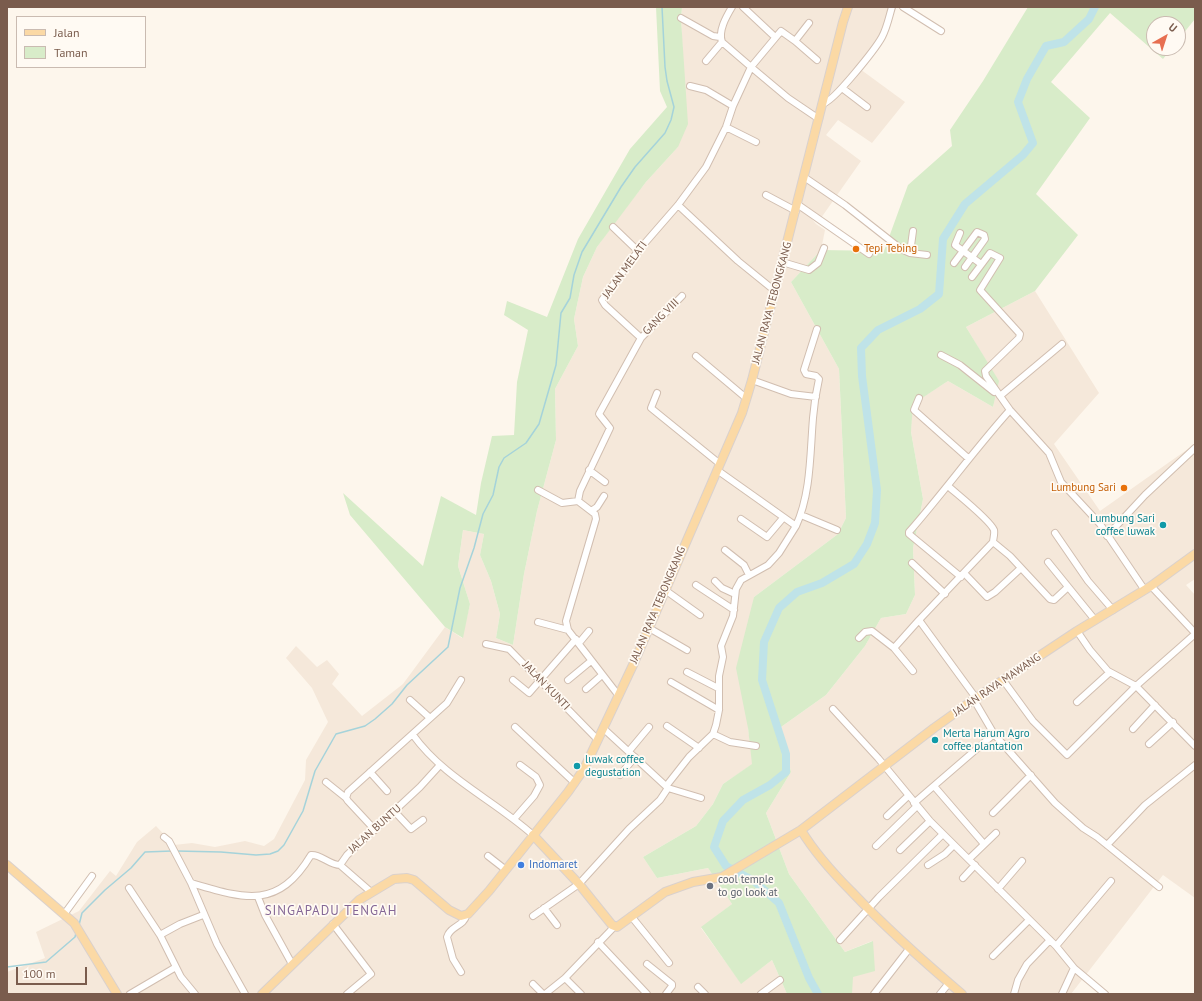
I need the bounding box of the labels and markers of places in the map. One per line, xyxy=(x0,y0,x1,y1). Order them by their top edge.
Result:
place label: Tepi Tebing xyxy=(864,242,917,256)
marker: Tepi Tebing xyxy=(851,244,861,254)
place label: Lumbung Sari xyxy=(1051,481,1116,495)
marker: Lumbung Sari xyxy=(1119,483,1129,493)
place label: Lumbung Sari coffee luwak xyxy=(1090,512,1155,538)
marker: Lumbung Sari coffee luwak xyxy=(1158,520,1168,530)
place label: Merta Harum Agro coffee plantation xyxy=(943,727,1030,753)
marker: Merta Harum Agro coffee plantation xyxy=(930,735,940,745)
place label: luwak coffee degustation xyxy=(585,753,644,779)
marker: luwak coffee degustation xyxy=(572,761,582,771)
place label: Indomaret xyxy=(529,858,577,872)
marker: Indomaret xyxy=(516,860,526,870)
place label: cool temple to go look at xyxy=(718,873,778,899)
marker: cool temple to go look at xyxy=(705,881,715,891)

